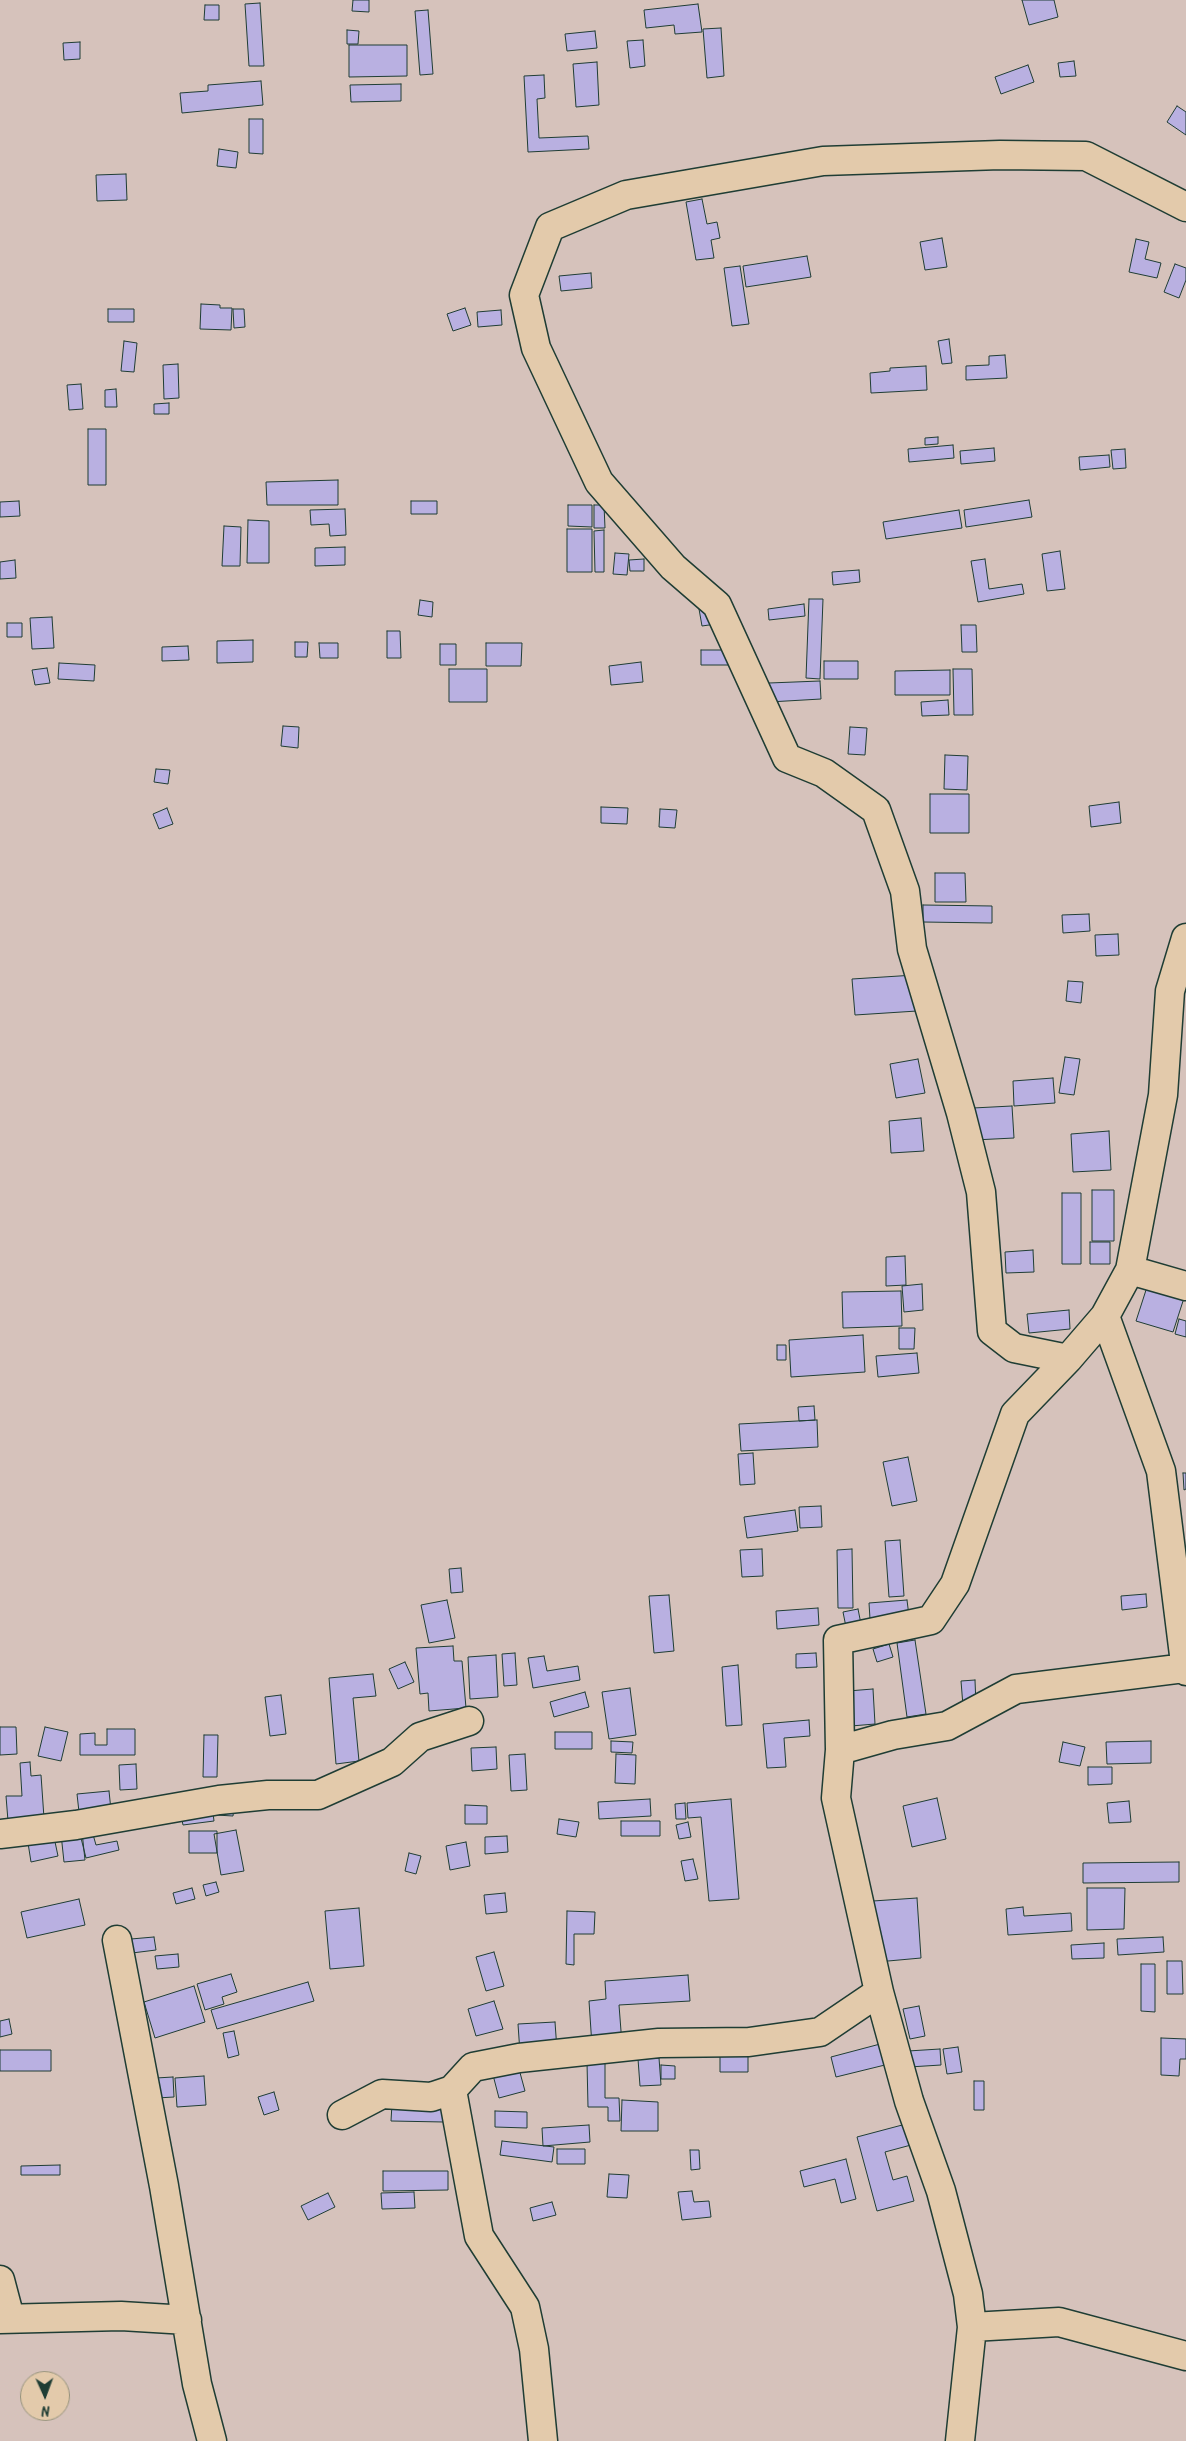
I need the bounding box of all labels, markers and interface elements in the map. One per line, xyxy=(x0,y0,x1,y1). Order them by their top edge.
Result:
north arrow xyxy=(20,2371,70,2421)
text: N xyxy=(41,2399,50,2421)

